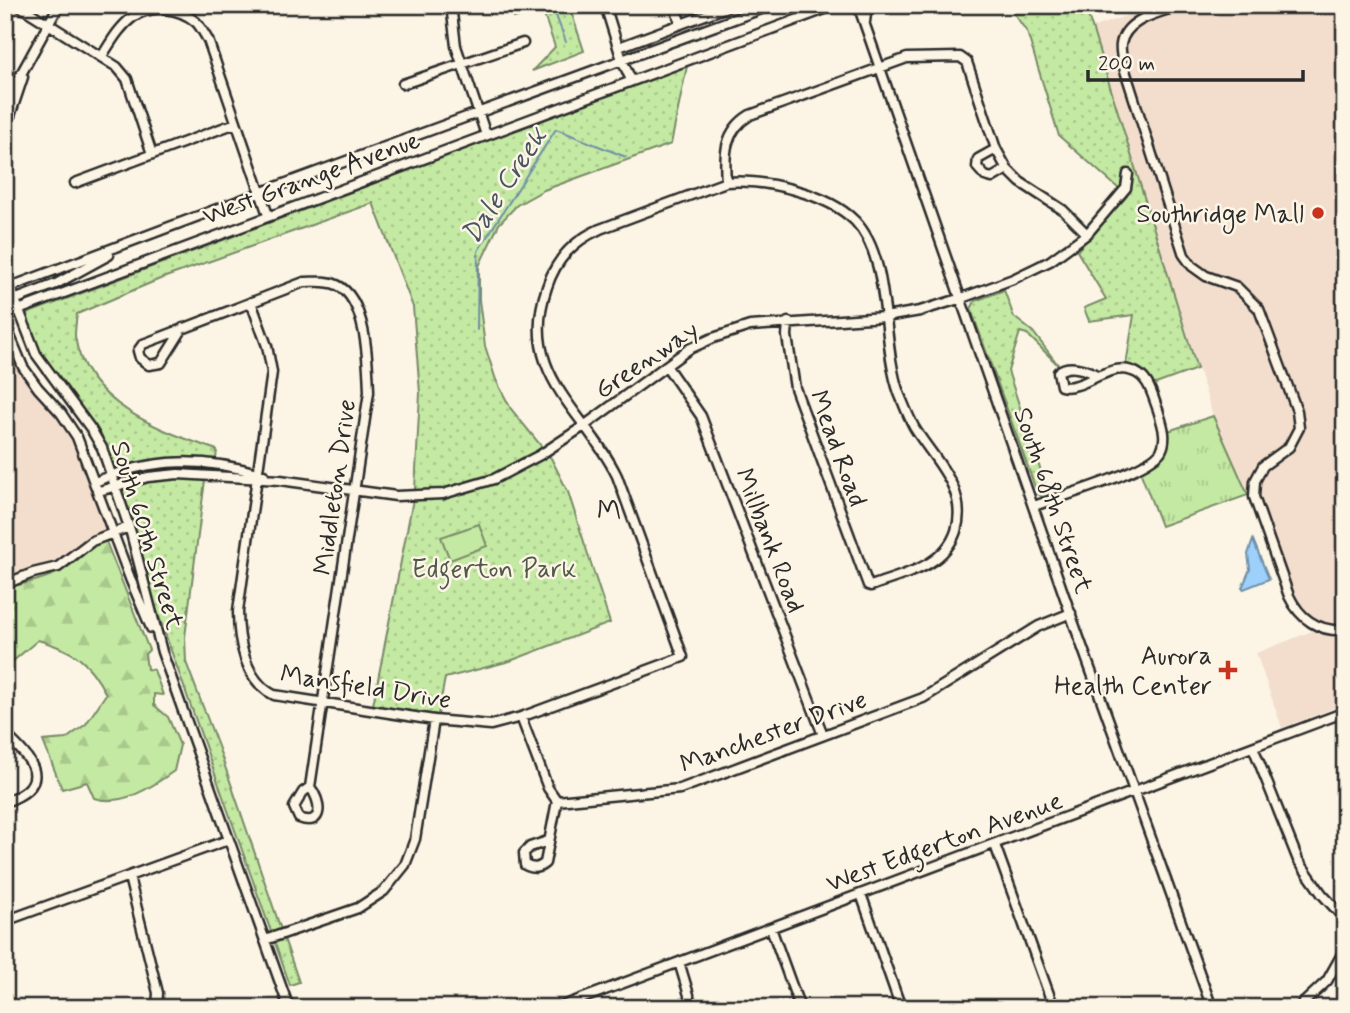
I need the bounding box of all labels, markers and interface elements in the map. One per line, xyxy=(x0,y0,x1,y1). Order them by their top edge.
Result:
scale bar xyxy=(1088,38,1303,82)
text: 200 m xyxy=(1098,50,1155,78)
water label: Dale Creek xyxy=(454,120,557,252)
street label: West Grange Avenue xyxy=(198,124,425,234)
place label: Southridge Mall xyxy=(1136,198,1304,234)
marker: Southridge Mall xyxy=(1310,205,1326,221)
street label: Greenway xyxy=(589,314,706,408)
street label: Mead Road xyxy=(800,386,874,512)
street label: Middleton Drive xyxy=(307,397,365,577)
street label: South 68th Street xyxy=(1004,403,1100,598)
street label: South 60th Street xyxy=(101,437,191,634)
street label: Millbank Road xyxy=(726,464,812,618)
district label: M xyxy=(597,494,623,531)
park label: Edgerton Park xyxy=(411,553,577,590)
place label: Aurora Health Center xyxy=(1054,640,1212,704)
street label: Mansfield Drive xyxy=(278,658,454,718)
marker: Aurora Health Center xyxy=(1218,660,1238,680)
street label: Manchester Drive xyxy=(676,683,872,782)
street label: West Edgerton Avenue xyxy=(822,784,1069,904)

